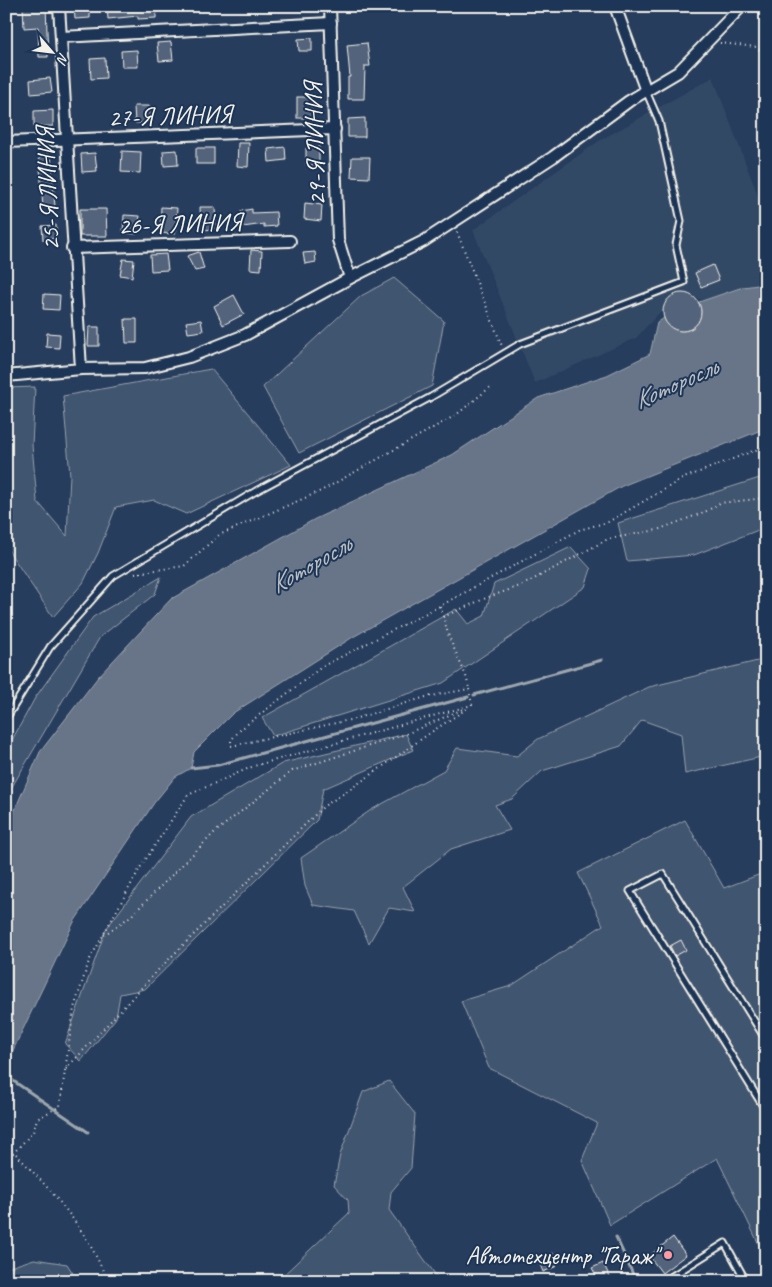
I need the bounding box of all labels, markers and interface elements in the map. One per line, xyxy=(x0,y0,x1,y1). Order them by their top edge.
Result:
north arrow xyxy=(28,28,78,78)
text: N xyxy=(52,50,73,68)
street label: 29-Я ЛИНИЯ xyxy=(297,77,333,206)
street label: 27-Я ЛИНИЯ xyxy=(108,98,237,134)
street label: 25-Я ЛИНИЯ xyxy=(29,122,67,251)
street label: 26-Я ЛИНИЯ xyxy=(118,206,247,242)
water label: Которосль xyxy=(628,349,725,416)
water label: Которосль xyxy=(264,527,359,601)
place label: Автотехцентр "Гараж" xyxy=(466,1240,663,1272)
marker: Автотехцентр "Гараж" xyxy=(662,1249,674,1261)

